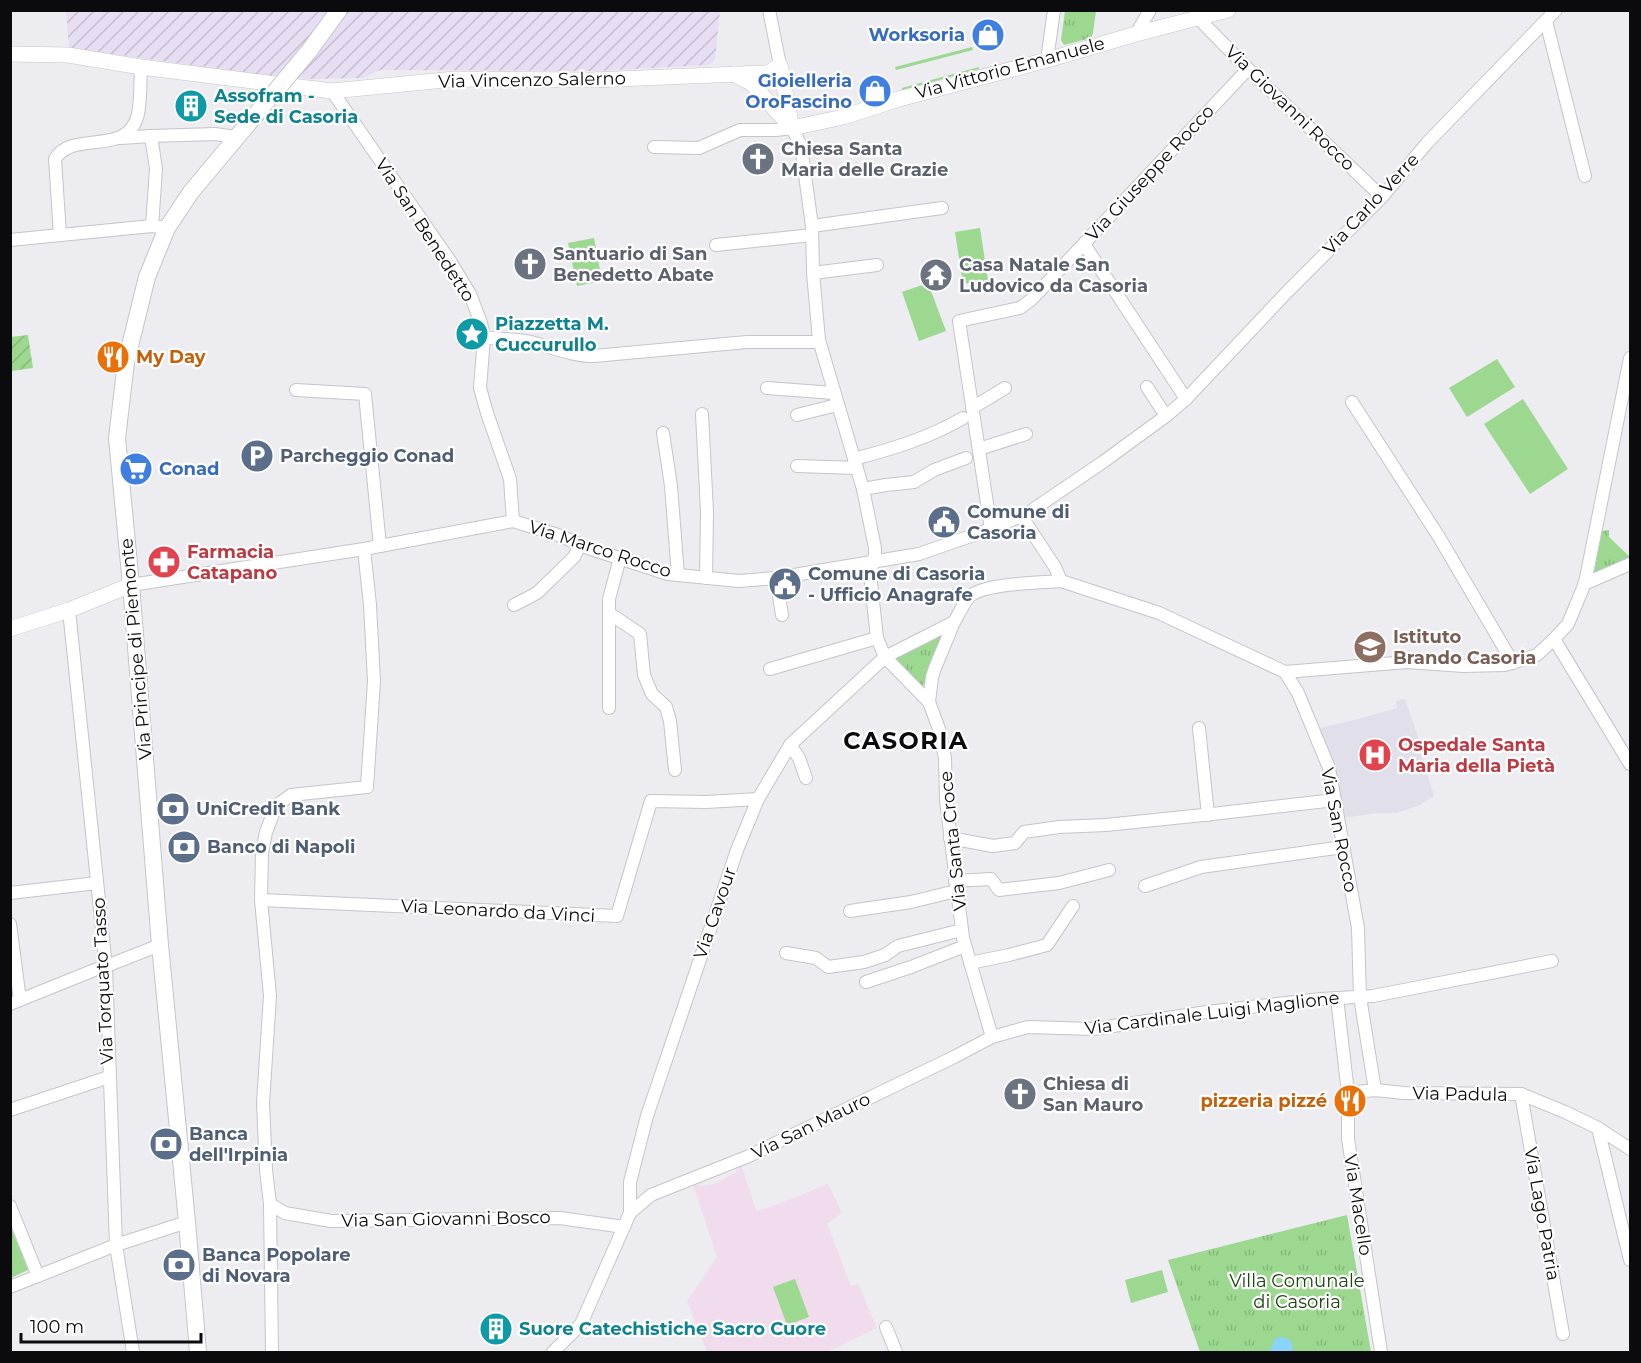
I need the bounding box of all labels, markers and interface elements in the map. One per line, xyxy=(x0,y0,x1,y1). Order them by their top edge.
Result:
shop icon: Worksoria xyxy=(970,17,1006,53)
place label: Worksoria xyxy=(869,24,965,46)
street label: Via Vittorio Emanuele xyxy=(913,32,1107,104)
street label: Via Giovanni Rocco xyxy=(1221,40,1359,176)
street label: Via Vincenzo Salerno xyxy=(438,67,626,93)
place label: Gioielleria OroFascino xyxy=(745,70,852,113)
shop icon: Gioielleria OroFascino xyxy=(857,73,893,109)
place label: Assofram - Sede di Casoria xyxy=(213,85,358,128)
building icon: Assofram - Sede di Casoria xyxy=(173,88,209,124)
street label: Via Giuseppe Rocco xyxy=(1081,100,1219,246)
place label: Chiesa Santa Maria delle Grazie xyxy=(781,138,948,181)
church icon: Chiesa Santa Maria delle Grazie xyxy=(740,141,776,177)
street label: Via Carlo Verre xyxy=(1318,149,1424,259)
street label: Via San Benedetto xyxy=(370,154,480,306)
place label: Santuario di San Benedetto Abate xyxy=(553,243,714,286)
church icon: Santuario di San Benedetto Abate xyxy=(512,246,548,282)
place label: Casa Natale San Ludovico da Casoria xyxy=(959,254,1148,297)
temple icon: Casa Natale San Ludovico da Casoria xyxy=(918,257,954,293)
place label: Piazzetta M. Cuccurullo xyxy=(495,313,609,356)
place icon: Piazzetta M. Cuccurullo xyxy=(454,316,490,352)
restaurant icon: My Day xyxy=(95,339,131,375)
place label: My Day xyxy=(136,346,206,368)
parking icon: Parcheggio Conad xyxy=(239,438,275,474)
place label: Parcheggio Conad xyxy=(280,445,454,467)
supermarket icon: Conad xyxy=(118,451,154,487)
place label: Conad xyxy=(159,458,220,480)
place label: Comune di Casoria xyxy=(967,501,1070,544)
public building icon: Comune di Casoria xyxy=(926,504,962,540)
street label: Via Marco Rocco xyxy=(526,516,674,582)
street label: Via Principe di Piemonte xyxy=(115,537,157,761)
place label: Farmacia Catapano xyxy=(187,541,278,584)
pharmacy icon: Farmacia Catapano xyxy=(146,544,182,580)
place label: Comune di Casoria - Ufficio Anagrafe xyxy=(808,563,985,606)
public building icon: Comune di Casoria - Ufficio Anagrafe xyxy=(767,566,803,602)
place label: Istituto Brando Casoria xyxy=(1393,626,1536,669)
school or university icon: Istituto Brando Casoria xyxy=(1352,629,1388,665)
district label: CASORIA xyxy=(843,726,969,755)
place label: Ospedale Santa Maria della Pietà xyxy=(1398,734,1555,777)
hospital icon: Ospedale Santa Maria della Pietà xyxy=(1357,737,1393,773)
street label: Via San Rocco xyxy=(1316,766,1362,894)
street label: Via Santa Croce xyxy=(935,770,971,912)
bank icon: UniCredit Bank xyxy=(155,791,191,827)
place label: UniCredit Bank xyxy=(196,798,340,820)
bank icon: Banco di Napoli xyxy=(166,829,202,865)
place label: Banco di Napoli xyxy=(207,836,355,858)
street label: Via Cavour xyxy=(689,864,741,962)
street label: Via Leonardo da Vinci xyxy=(400,895,596,927)
street label: Via Torquato Tasso xyxy=(88,897,118,1065)
street label: Via Cardinale Luigi Maglione xyxy=(1083,986,1341,1040)
place label: Chiesa di San Mauro xyxy=(1043,1073,1143,1116)
church icon: Chiesa di San Mauro xyxy=(1002,1076,1038,1112)
street label: Via Padula xyxy=(1412,1082,1508,1106)
restaurant icon: pizzeria pizzé xyxy=(1332,1083,1368,1119)
street label: Via San Mauro xyxy=(748,1088,874,1164)
place label: pizzeria pizzé xyxy=(1200,1090,1327,1112)
place label: Banca dell'Irpinia xyxy=(189,1123,288,1166)
bank icon: Banca dell'Irpinia xyxy=(148,1126,184,1162)
street label: Via Lago Patria xyxy=(1519,1146,1565,1282)
street label: Via Macello xyxy=(1339,1153,1377,1257)
street label: Via San Giovanni Bosco xyxy=(341,1206,551,1232)
place label: Banca Popolare di Novara xyxy=(202,1244,351,1287)
bank icon: Banca Popolare di Novara xyxy=(161,1247,197,1283)
park label: Villa Comunale di Casoria xyxy=(1229,1270,1365,1313)
scale bar xyxy=(21,1306,201,1344)
building icon: Suore Catechistiche Sacro Cuore xyxy=(478,1311,514,1347)
text: 100 m xyxy=(30,1316,84,1338)
place label: Suore Catechistiche Sacro Cuore xyxy=(519,1318,826,1340)

